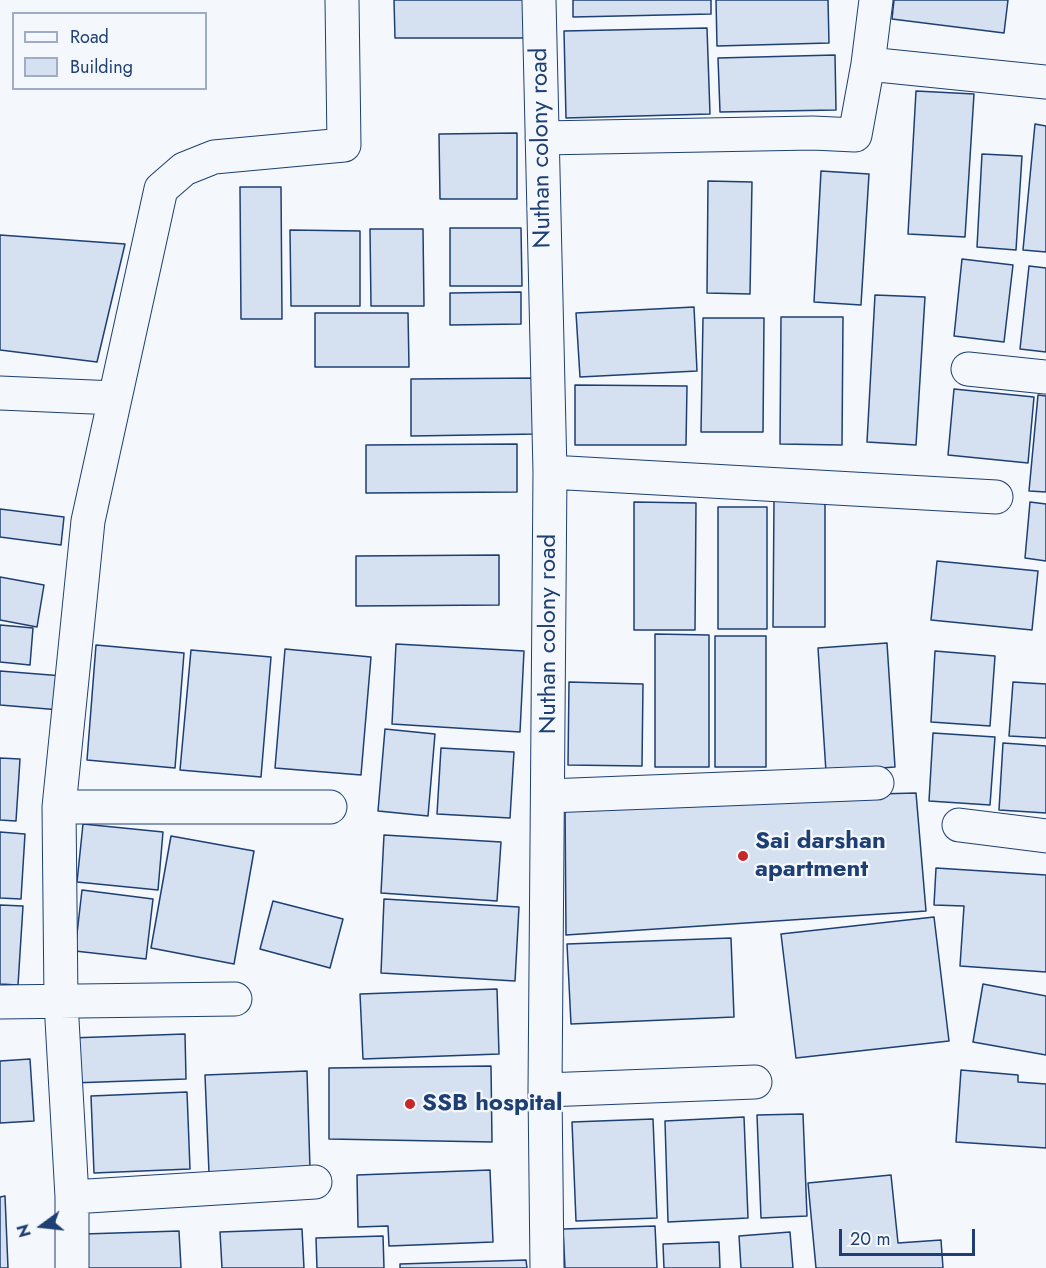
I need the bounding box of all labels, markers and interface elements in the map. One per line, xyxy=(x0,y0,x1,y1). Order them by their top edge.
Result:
legend xyxy=(12,12,207,90)
text: Road xyxy=(70,24,109,50)
street label: Nuthan colony road xyxy=(526,47,558,249)
text: Building xyxy=(70,54,133,80)
street label: Nuthan colony road xyxy=(535,534,563,734)
place label: Sai darshan apartment xyxy=(755,828,886,884)
marker: Sai darshan apartment xyxy=(736,849,750,863)
place label: SSB hospital xyxy=(422,1090,562,1118)
marker: SSB hospital xyxy=(403,1097,417,1111)
north arrow xyxy=(12,1196,72,1256)
scale bar xyxy=(842,1217,978,1255)
text: N xyxy=(11,1222,37,1240)
text: 20 m xyxy=(850,1226,890,1252)

